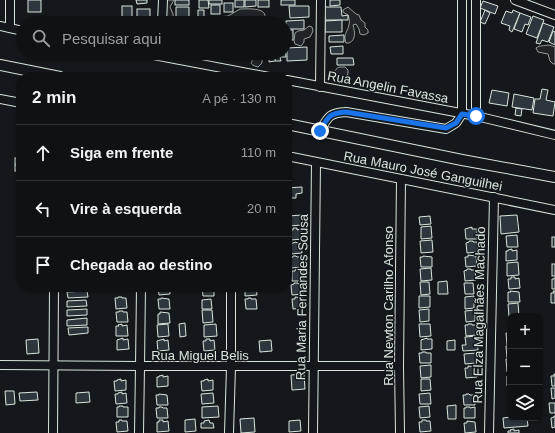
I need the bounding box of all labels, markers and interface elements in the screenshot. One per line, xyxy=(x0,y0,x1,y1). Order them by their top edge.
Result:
search box xyxy=(16,16,292,60)
icon: search xyxy=(30,27,52,49)
text: Pesquisar aqui xyxy=(62,30,161,47)
street label: Rua Angelin Favassa xyxy=(326,68,450,106)
text: 2 min xyxy=(32,88,76,107)
text: A pé · 130 m xyxy=(202,91,276,106)
route start xyxy=(467,107,485,125)
route end xyxy=(311,122,329,140)
icon: ahead xyxy=(32,142,54,164)
text: Siga em frente xyxy=(70,144,173,161)
text: 110 m xyxy=(241,145,276,160)
street label: Rua Mauro José Ganguilhei xyxy=(342,148,504,194)
icon: left xyxy=(32,198,54,220)
text: Vire à esquerda xyxy=(70,200,181,217)
text: 20 m xyxy=(247,201,276,216)
street label: Rua Maria Fernandes Sousa xyxy=(293,213,311,380)
street label: Rua Newton Carilho Afonso xyxy=(381,226,396,386)
street label: Rua Elza Magalhães Machado xyxy=(470,226,488,404)
icon: arrive xyxy=(32,254,54,276)
text: Chegada ao destino xyxy=(70,256,213,273)
map controls xyxy=(507,313,543,421)
button: + xyxy=(507,313,543,349)
street label: Rua Miguel Belis xyxy=(151,348,249,363)
button: − xyxy=(507,349,543,385)
button: layers xyxy=(507,385,543,421)

